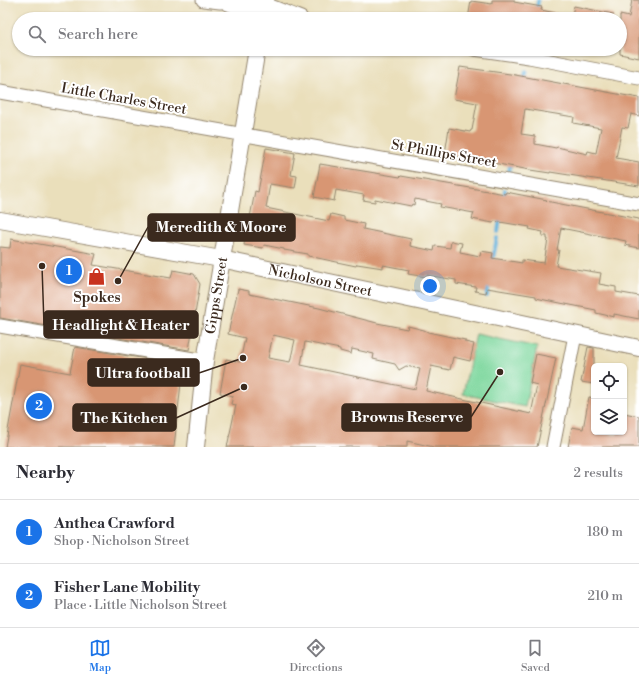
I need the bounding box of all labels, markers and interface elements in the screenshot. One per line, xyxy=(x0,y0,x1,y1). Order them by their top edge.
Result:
search box xyxy=(12,12,627,56)
icon: search xyxy=(26,23,48,45)
text: Search here xyxy=(58,25,138,44)
street label: Little Charles Street xyxy=(60,79,188,119)
street label: St Phillips Street xyxy=(390,136,498,172)
callout: Meredith & Moore xyxy=(148,214,295,241)
text: Meredith & Moore xyxy=(155,218,287,237)
street label: Gipps Street xyxy=(202,255,232,336)
pin: 1 xyxy=(56,256,82,286)
street label: Nicholson Street xyxy=(267,261,374,301)
shop icon: Spokes xyxy=(87,267,107,287)
your location xyxy=(420,276,440,296)
place label: Spokes xyxy=(73,289,121,307)
callout: Headlight & Heater xyxy=(44,311,198,338)
text: Headlight & Heater xyxy=(52,316,190,335)
callout: Ultra football xyxy=(88,359,199,386)
map controls xyxy=(591,363,627,435)
button: locate xyxy=(591,363,627,399)
text: Ultra football xyxy=(95,364,191,383)
pin: 2 xyxy=(26,391,52,421)
button: layers xyxy=(591,399,627,435)
callout: The Kitchen xyxy=(73,404,176,431)
callout: Browns Reserve xyxy=(342,404,471,431)
text: Browns Reserve xyxy=(351,408,463,427)
text: The Kitchen xyxy=(81,409,168,428)
text: Nearby xyxy=(16,462,75,484)
text: 2 results xyxy=(574,465,623,481)
text: Anthea Crawford xyxy=(54,514,175,533)
text: 1 xyxy=(26,524,32,540)
text: 180 m xyxy=(587,524,623,540)
text: Shop · Nicholson Street xyxy=(54,533,190,549)
text: Fisher Lane Mobility xyxy=(54,578,200,597)
text: 2 xyxy=(25,588,33,604)
text: 210 m xyxy=(588,588,623,604)
text: Place · Little Nicholson Street xyxy=(54,597,227,613)
tab: Map xyxy=(89,637,111,675)
tab: Directions xyxy=(290,637,343,675)
tab: Saved xyxy=(521,637,550,675)

